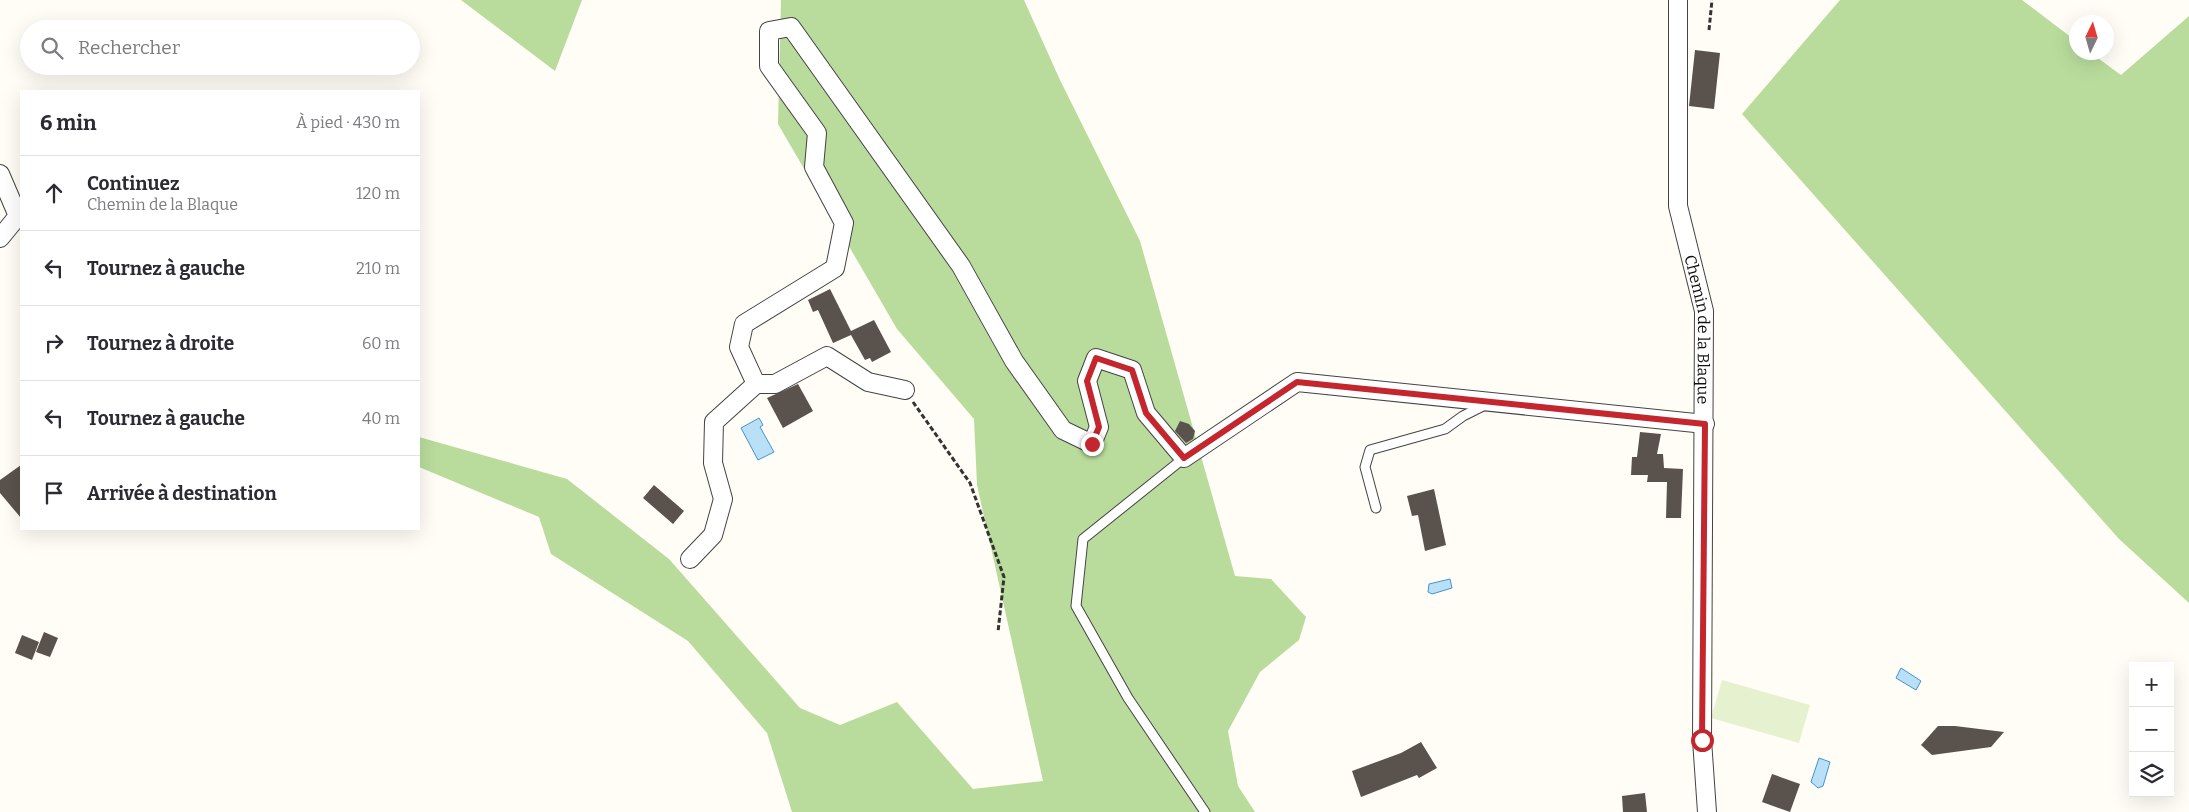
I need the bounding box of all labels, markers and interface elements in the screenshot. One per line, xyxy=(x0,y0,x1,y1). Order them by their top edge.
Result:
north arrow xyxy=(2069,15,2114,60)
search box xyxy=(20,20,420,75)
icon: search xyxy=(38,34,66,62)
text: Rechercher xyxy=(78,36,180,59)
text: 6 min xyxy=(40,110,96,136)
text: À pied · 430 m xyxy=(296,113,400,132)
text: Continuez xyxy=(87,172,180,195)
icon: ahead xyxy=(40,179,68,207)
text: 120 m xyxy=(356,184,400,203)
text: Chemin de la Blaque xyxy=(87,195,238,214)
street label: Chemin de la Blaque xyxy=(1681,253,1713,404)
icon: left xyxy=(40,254,68,282)
text: Tournez à gauche xyxy=(87,257,245,280)
text: 210 m xyxy=(356,259,400,278)
icon: right xyxy=(40,329,68,357)
text: Tournez à droite xyxy=(87,332,234,355)
text: 60 m xyxy=(362,334,400,353)
icon: left xyxy=(40,404,68,432)
text: Tournez à gauche xyxy=(87,407,245,430)
text: 40 m xyxy=(362,409,400,428)
route end xyxy=(1081,433,1104,456)
icon: arrive xyxy=(40,479,68,507)
text: Arrivée à destination xyxy=(87,482,277,505)
map controls xyxy=(2129,662,2174,797)
button: + xyxy=(2129,662,2174,707)
button: − xyxy=(2129,707,2174,752)
route start xyxy=(1691,729,1714,752)
button: layers xyxy=(2129,752,2174,797)

